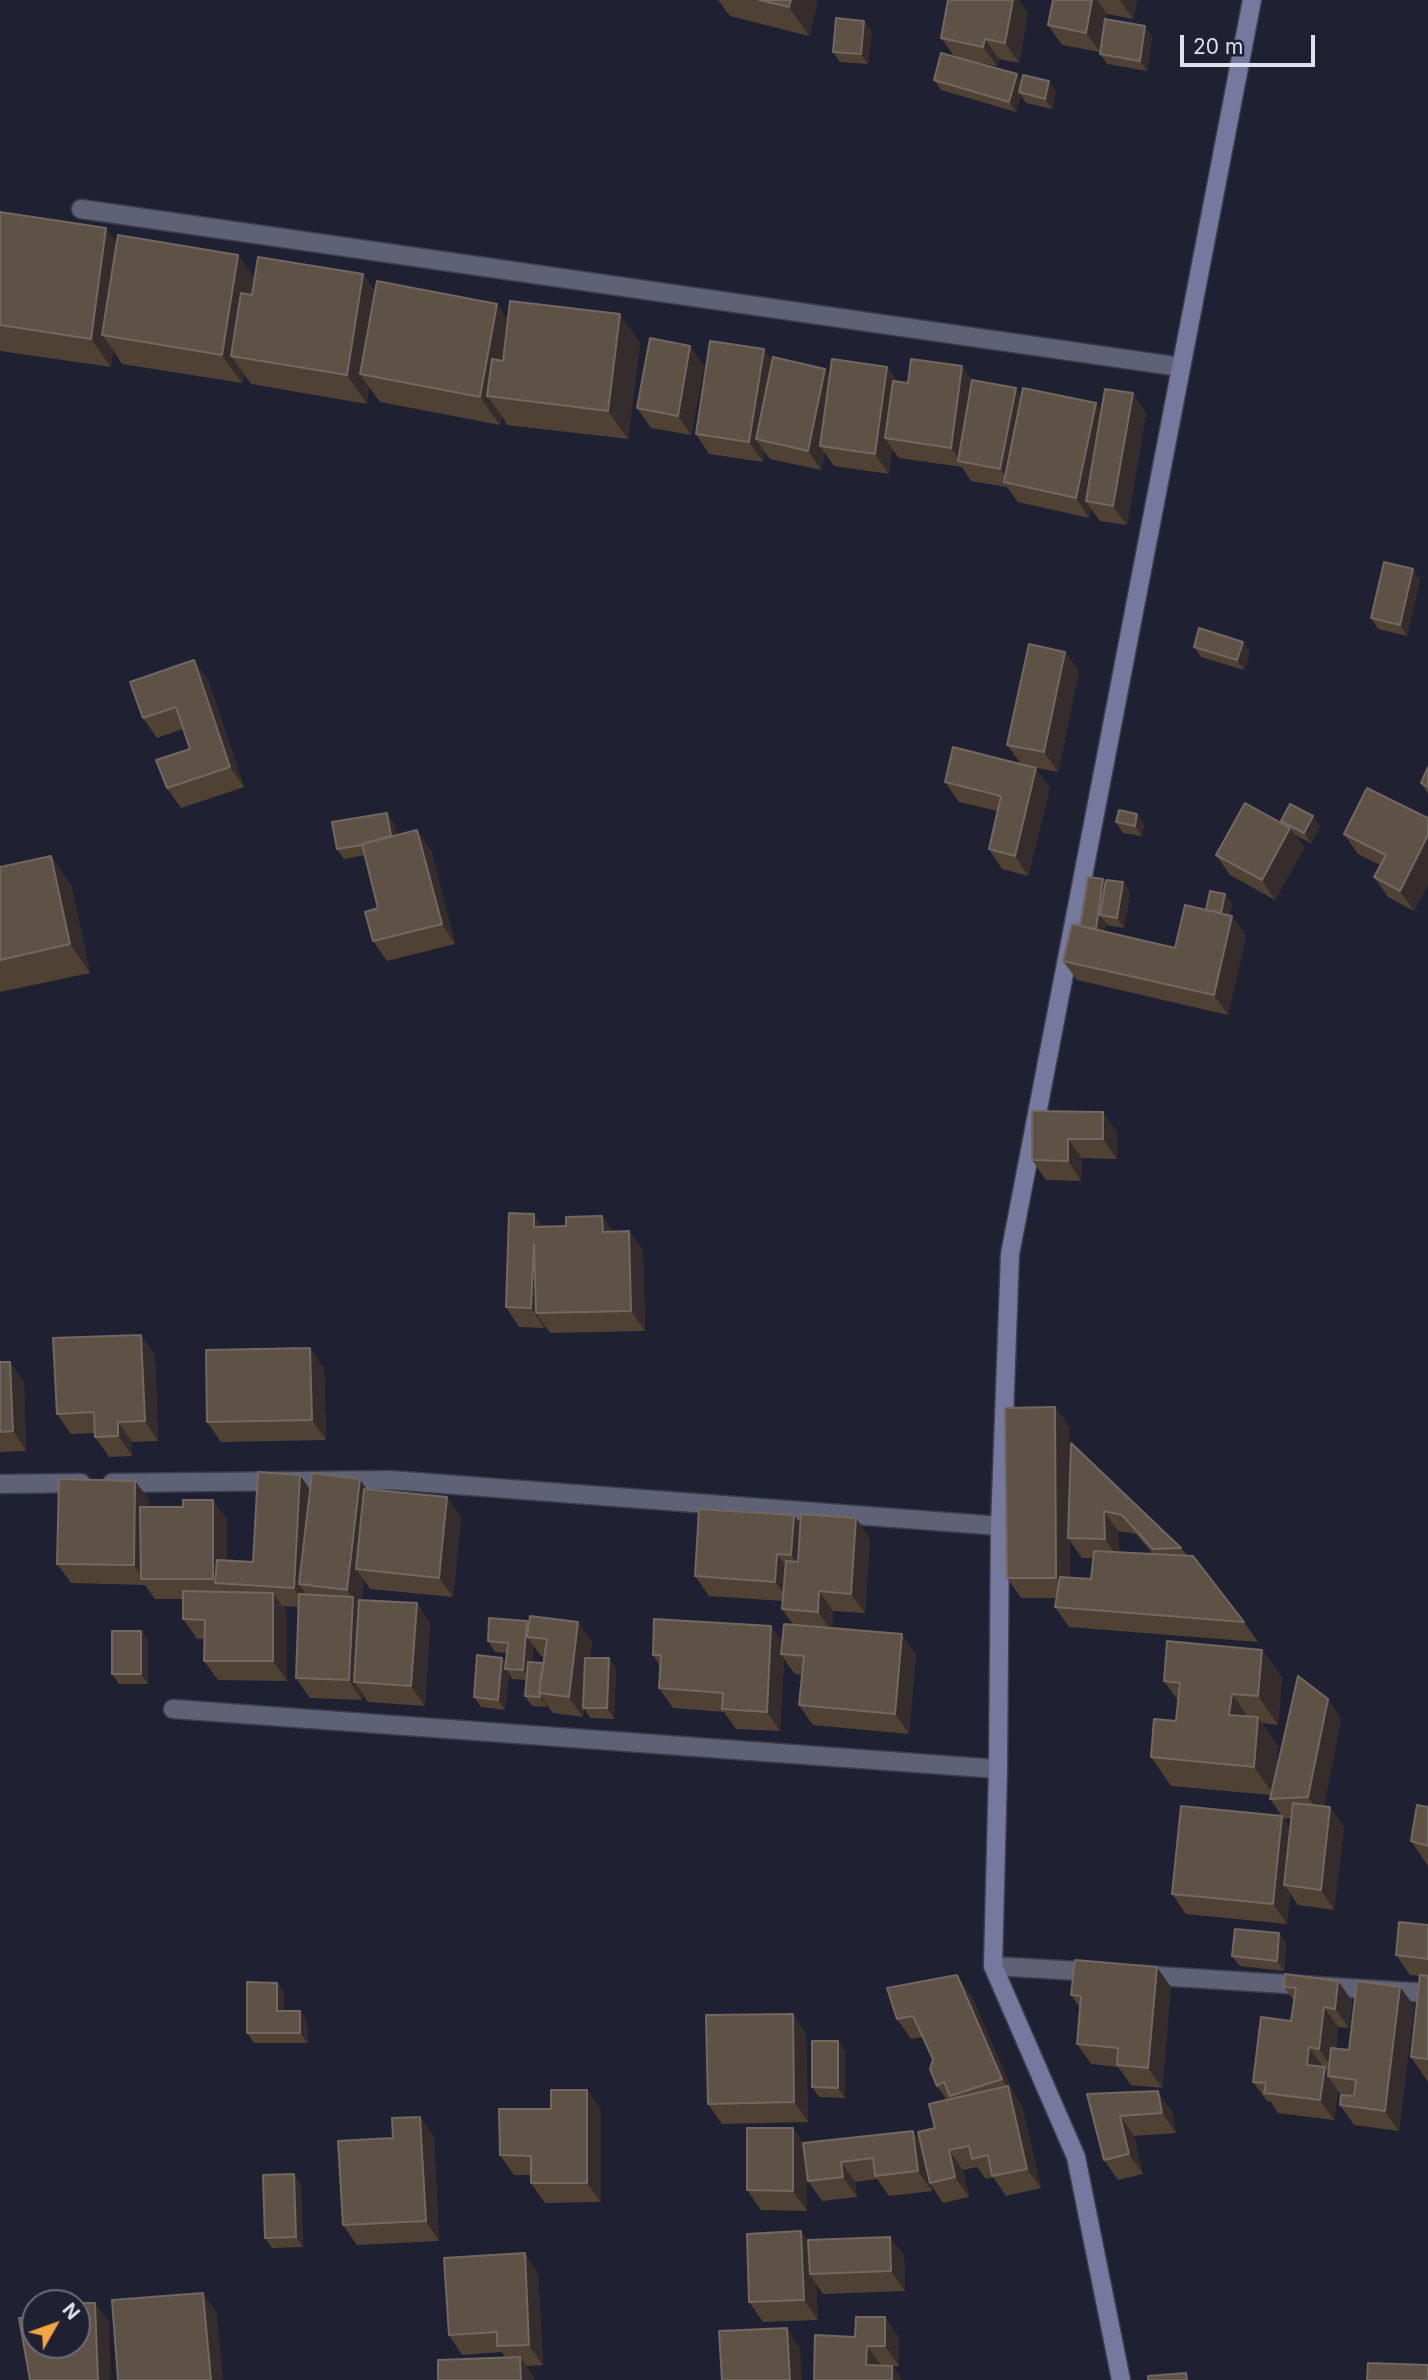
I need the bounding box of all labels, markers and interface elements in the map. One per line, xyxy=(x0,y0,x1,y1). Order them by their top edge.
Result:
scale bar xyxy=(1183,21,1318,65)
text: 20 m xyxy=(1193,34,1243,59)
north arrow xyxy=(21,2289,91,2359)
text: N xyxy=(57,2299,84,2324)

